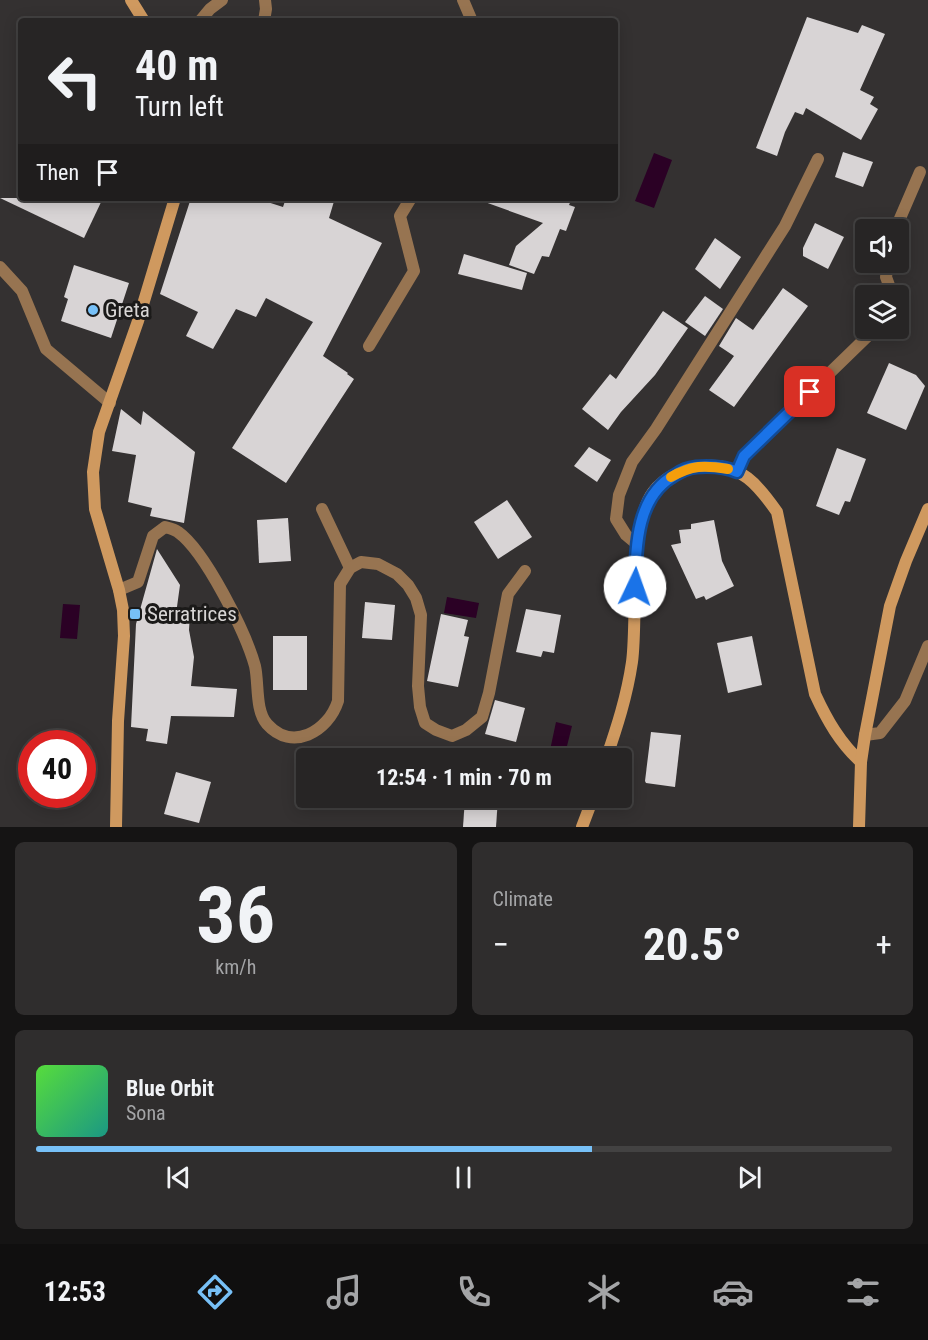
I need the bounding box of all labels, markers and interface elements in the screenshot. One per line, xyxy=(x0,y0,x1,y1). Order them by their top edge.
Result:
text: 40 m xyxy=(135,41,218,90)
icon: left xyxy=(36,42,114,120)
text: Turn left xyxy=(135,91,224,123)
icon: arrive xyxy=(91,156,124,189)
text: Then xyxy=(36,160,79,185)
map controls xyxy=(855,219,909,339)
button: sound xyxy=(855,219,909,273)
button: layers xyxy=(855,285,909,339)
place label: Greta xyxy=(105,298,150,322)
marker: Greta xyxy=(86,303,100,317)
pin xyxy=(784,366,835,417)
icon: arrive xyxy=(793,375,826,408)
position arrow xyxy=(603,555,667,619)
place label: Serratrices xyxy=(147,602,237,626)
marker: Serratrices xyxy=(128,607,142,621)
speed limit sign: 40 xyxy=(18,730,96,808)
text: 12:54 · 1 min · 70 m xyxy=(376,765,552,790)
text: 36 xyxy=(196,870,275,961)
text: Climate xyxy=(493,887,553,911)
text: 20.5° xyxy=(643,918,742,971)
text: − xyxy=(493,925,509,964)
text: + xyxy=(876,925,892,964)
text: km/h xyxy=(215,955,256,979)
text: Blue Orbit xyxy=(126,1076,214,1101)
text: Sona xyxy=(126,1101,166,1125)
icon: previous xyxy=(162,1161,195,1194)
icon: pause xyxy=(447,1161,480,1194)
icon: next xyxy=(733,1161,766,1194)
icon: directions xyxy=(194,1271,236,1313)
icon: music xyxy=(323,1271,365,1313)
icon: phone xyxy=(453,1271,495,1313)
icon: climate xyxy=(583,1271,625,1313)
icon: car xyxy=(712,1271,754,1313)
icon: filters xyxy=(842,1271,884,1313)
text: 12:53 xyxy=(44,1276,106,1308)

